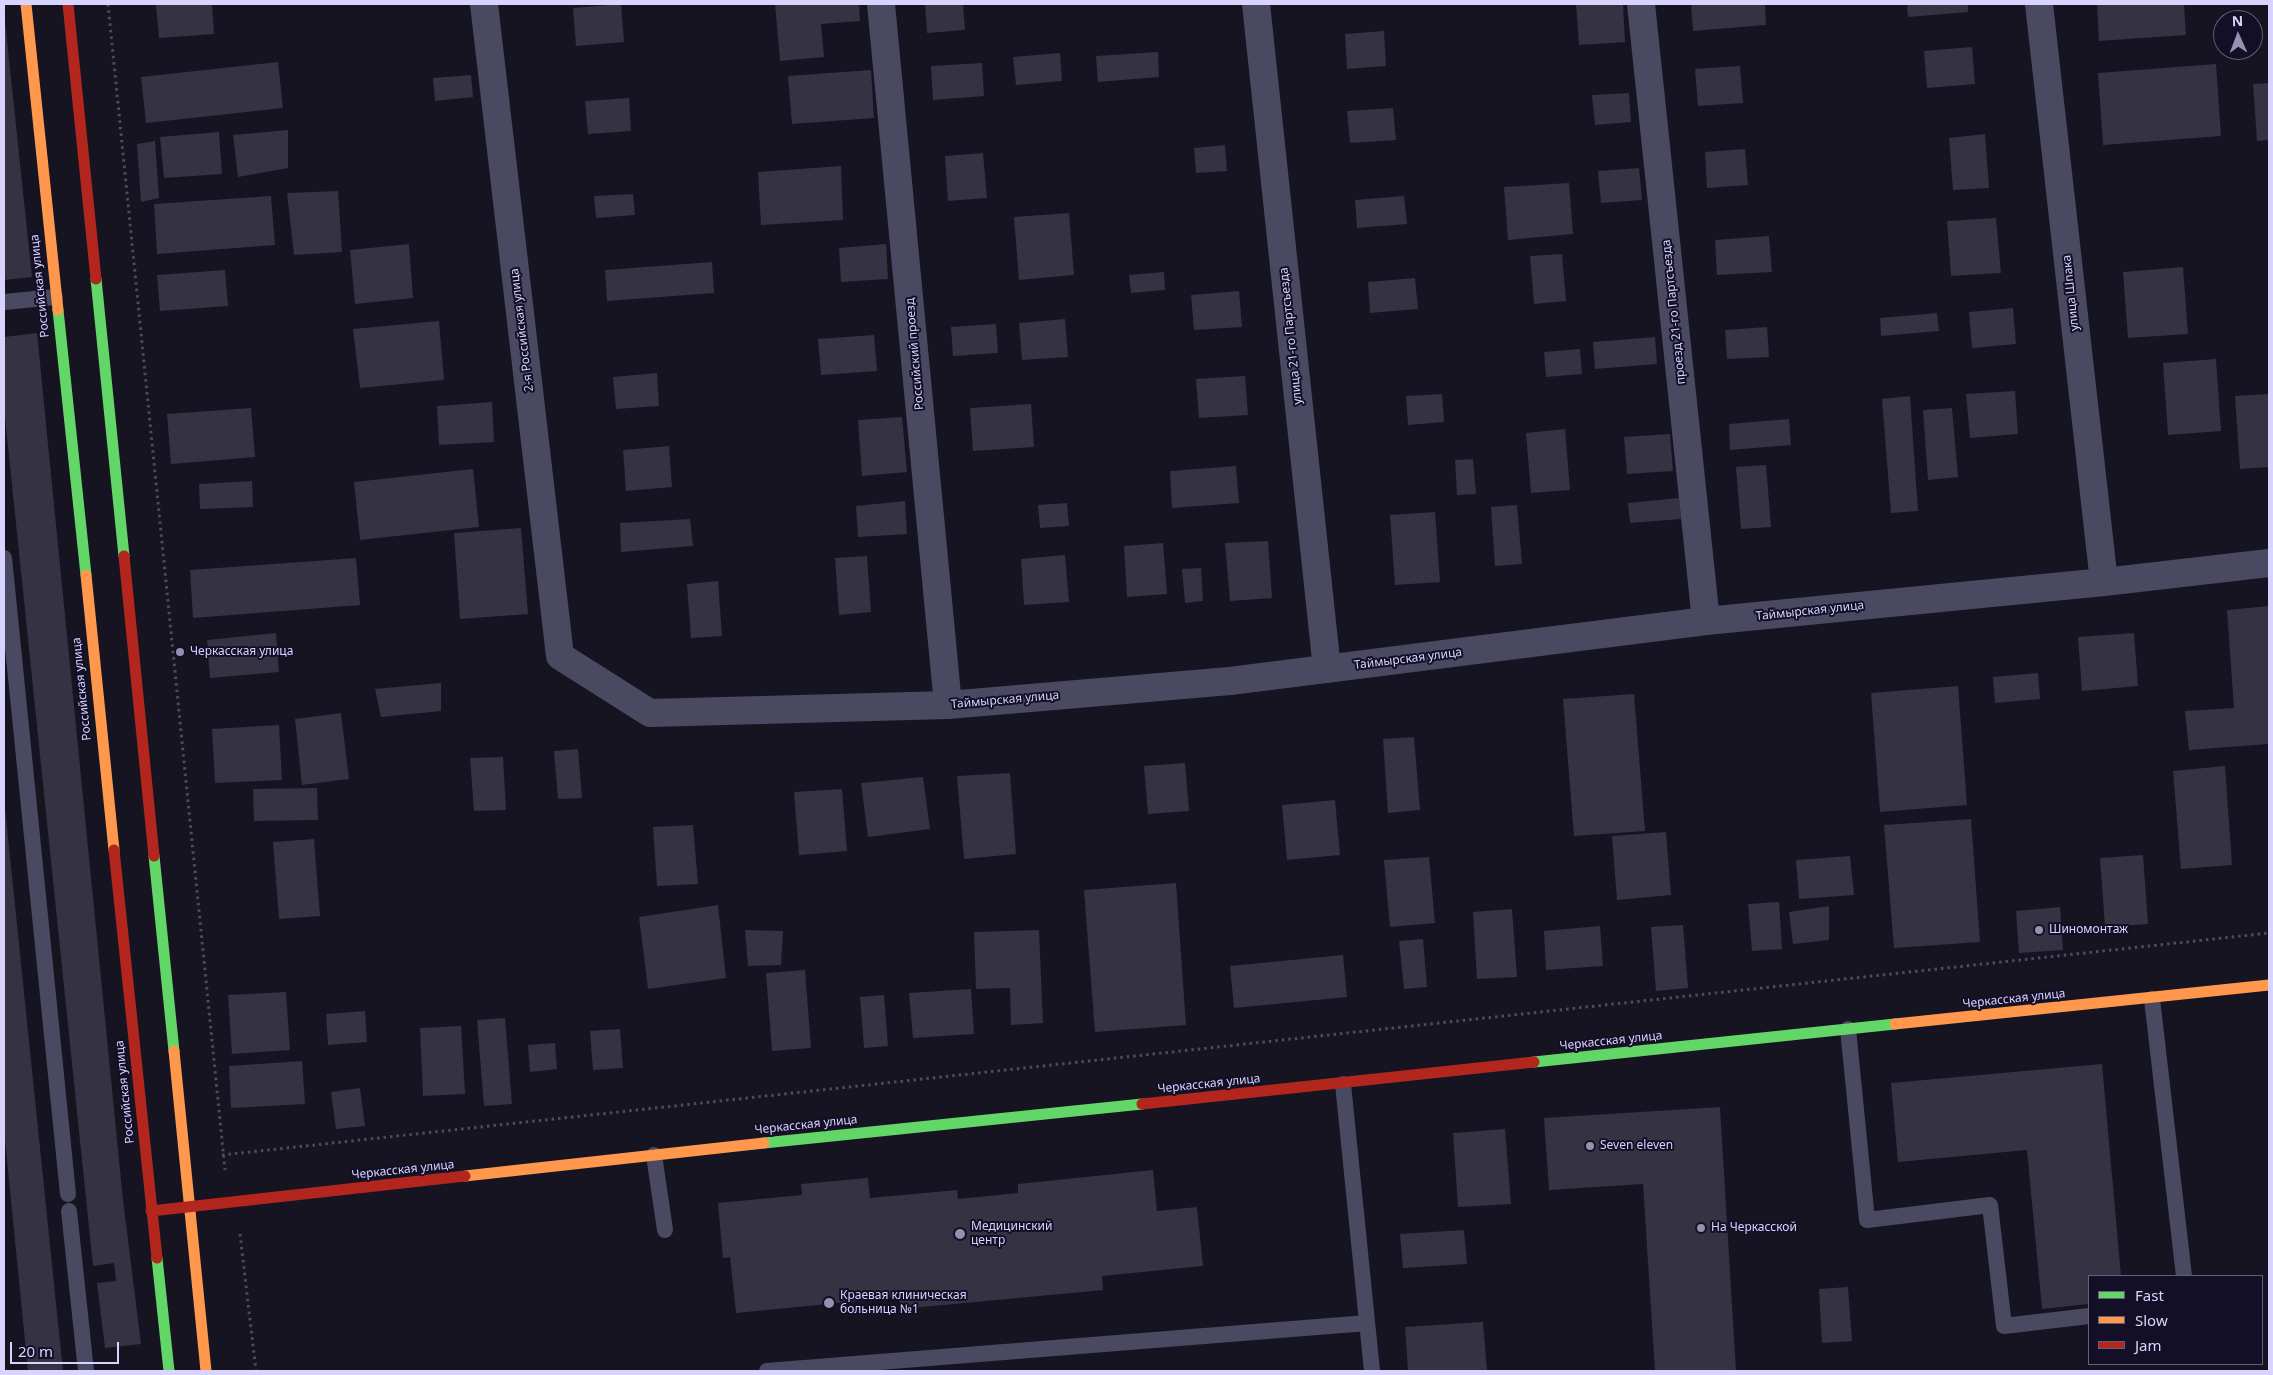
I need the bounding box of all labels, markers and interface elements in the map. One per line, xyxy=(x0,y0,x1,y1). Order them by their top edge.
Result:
north arrow xyxy=(2213,10,2263,60)
text: N xyxy=(2231,11,2244,30)
street label: Российская улица xyxy=(27,234,53,338)
street label: проезд 21-го Партсъезда xyxy=(1659,239,1689,385)
street label: улица Шпака xyxy=(2060,254,2082,332)
street label: 2-я Российская улица xyxy=(507,267,537,393)
street label: улица 21-го Партсъезда xyxy=(1277,267,1305,405)
street label: Российский проезд xyxy=(903,297,927,411)
street label: Таймырская улица xyxy=(1755,598,1865,624)
street label: Российская улица xyxy=(69,637,95,741)
place label: Черкасская улица xyxy=(190,645,293,659)
street label: Таймырская улица xyxy=(1353,645,1463,673)
marker: Черкасская улица xyxy=(174,646,186,658)
street label: Таймырская улица xyxy=(950,688,1060,712)
place label: Шиномонтаж xyxy=(2049,923,2128,937)
marker: Шиномонтаж xyxy=(2033,924,2045,936)
street label: Черкасская улица xyxy=(1962,986,2066,1012)
street label: Черкасская улица xyxy=(1559,1028,1663,1054)
street label: Российская улица xyxy=(112,1040,138,1144)
street label: Черкасская улица xyxy=(1157,1071,1261,1097)
street label: Черкасская улица xyxy=(754,1112,858,1138)
place label: Seven eleven xyxy=(1600,1139,1673,1153)
marker: Seven eleven xyxy=(1584,1140,1596,1152)
street label: Черкасская улица xyxy=(351,1157,455,1183)
place label: Медицинский центр xyxy=(971,1220,1052,1248)
place label: На Черкасской xyxy=(1711,1221,1797,1235)
marker: На Черкасской xyxy=(1695,1222,1707,1234)
marker: Медицинский центр xyxy=(953,1227,967,1241)
legend xyxy=(2088,1275,2263,1365)
text: Fast xyxy=(2135,1285,2164,1305)
place label: Краевая клиническая больница №1 xyxy=(840,1289,967,1317)
marker: Краевая клиническая больница №1 xyxy=(822,1296,836,1310)
text: Slow xyxy=(2135,1310,2168,1330)
scale bar xyxy=(12,1332,121,1364)
text: Jam xyxy=(2135,1335,2162,1355)
text: 20 m xyxy=(18,1341,53,1361)

